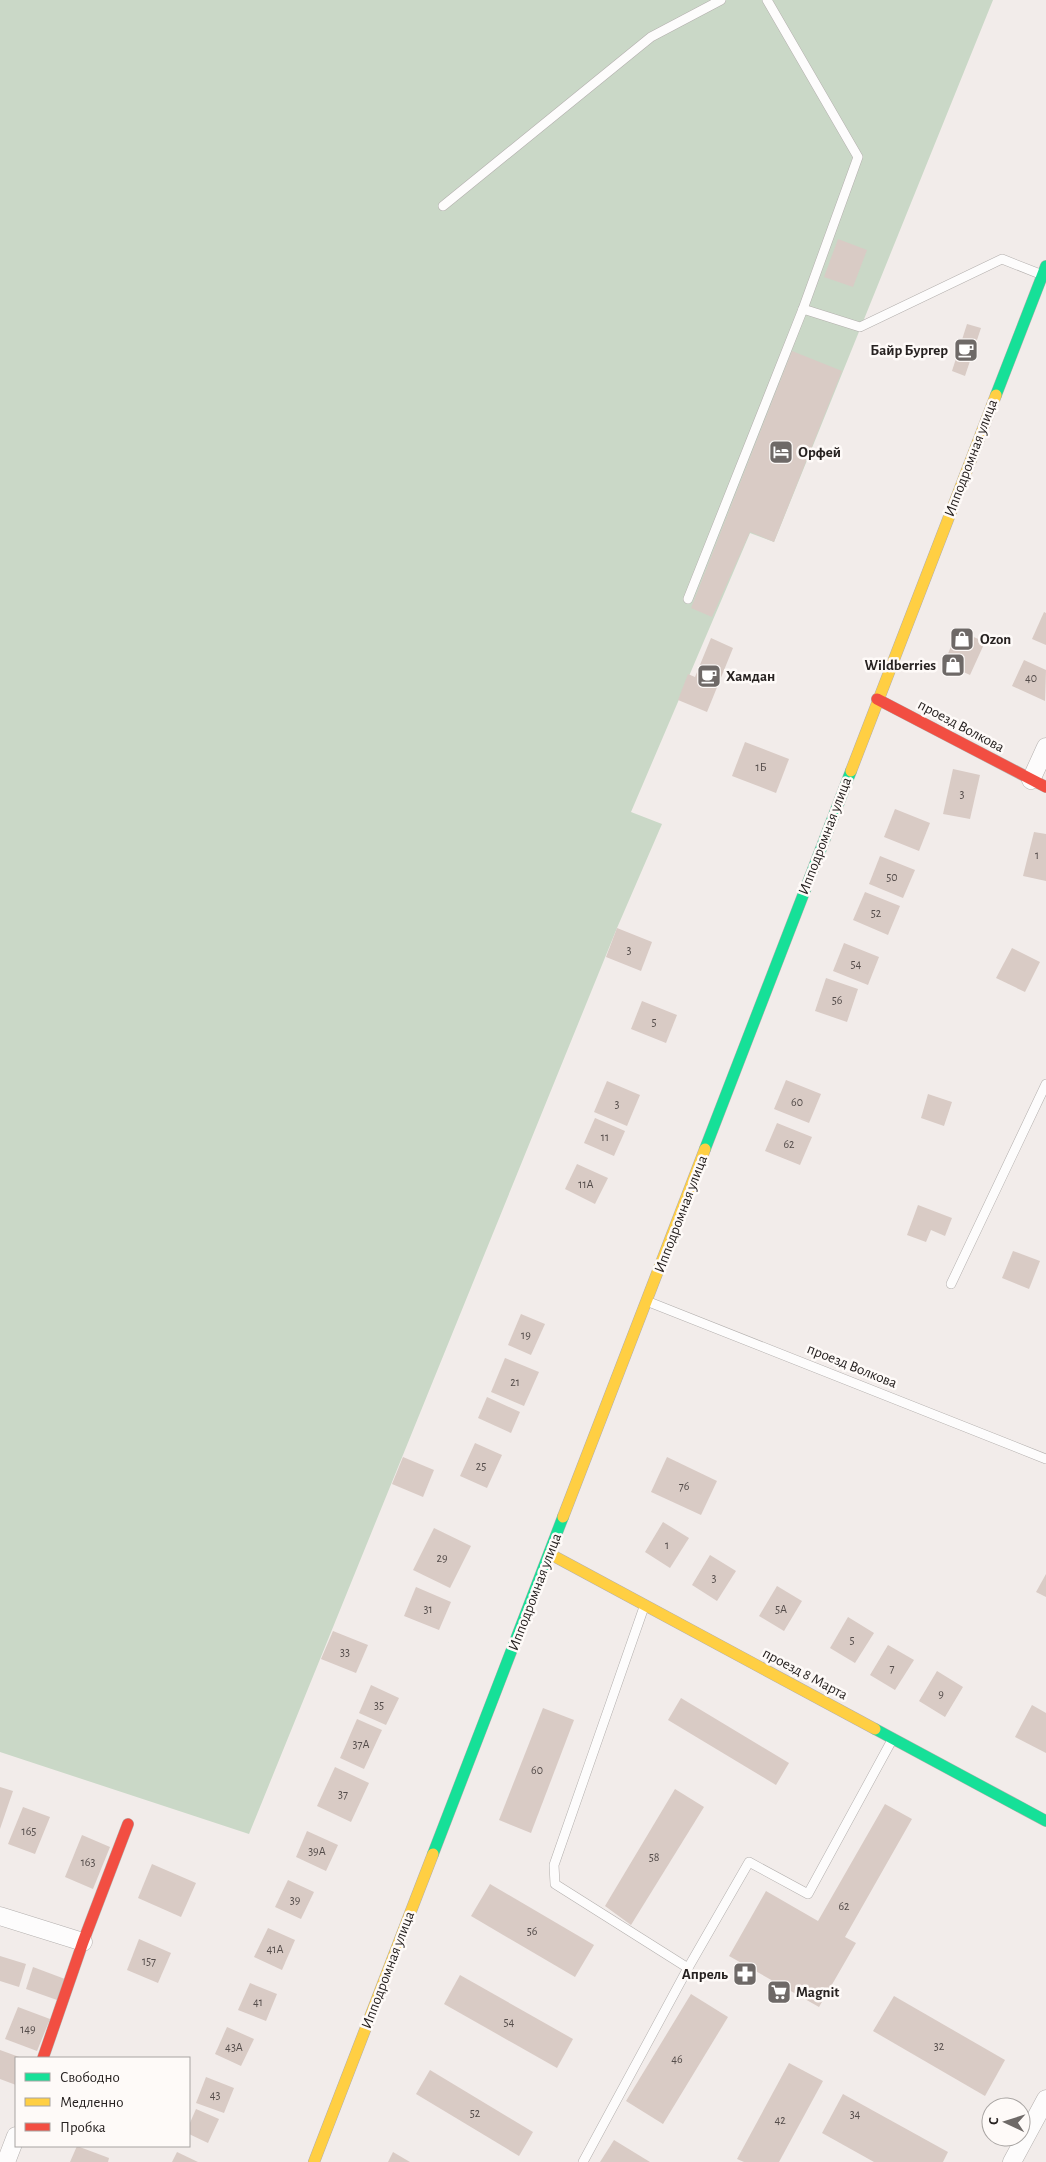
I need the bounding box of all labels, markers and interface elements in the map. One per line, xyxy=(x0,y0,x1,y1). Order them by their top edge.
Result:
cafe icon: Байр Бургер xyxy=(953,337,979,363)
place label: Байр Бургер xyxy=(870,343,948,358)
street label: Ипподромная улица xyxy=(942,397,1000,519)
hotel icon: Орфей xyxy=(768,439,794,465)
place label: Орфей xyxy=(798,445,841,460)
shop icon: Ozon xyxy=(949,626,975,652)
place label: Ozon xyxy=(980,632,1011,647)
shop icon: Wildberries xyxy=(940,652,966,678)
place label: Wildberries xyxy=(865,658,936,673)
cafe icon: Хамдан xyxy=(696,663,722,689)
place label: Хамдан xyxy=(726,669,775,684)
house number: 40 xyxy=(1025,672,1037,684)
street label: проезд Волкова xyxy=(915,697,1007,755)
house number: 1Б xyxy=(756,761,767,773)
street label: Ипподромная улица xyxy=(796,775,854,897)
house number: 3 xyxy=(960,788,965,800)
house number: 1 xyxy=(1035,849,1039,861)
house number: 50 xyxy=(886,871,898,883)
house number: 52 xyxy=(871,907,882,919)
house number: 3 xyxy=(627,944,632,956)
house number: 54 xyxy=(851,958,862,970)
house number: 56 xyxy=(832,994,843,1006)
house number: 5 xyxy=(651,1016,657,1028)
house number: 60 xyxy=(791,1096,803,1108)
house number: 3 xyxy=(615,1098,620,1110)
house number: 11 xyxy=(601,1131,609,1143)
house number: 62 xyxy=(783,1138,795,1150)
street label: Ипподромная улица xyxy=(652,1153,710,1275)
house number: 11А xyxy=(578,1178,594,1190)
house number: 19 xyxy=(521,1329,531,1341)
street label: проезд Волкова xyxy=(805,1341,899,1391)
house number: 21 xyxy=(510,1376,520,1388)
house number: 25 xyxy=(476,1460,486,1472)
house number: 76 xyxy=(679,1480,690,1492)
street label: Ипподромная улица xyxy=(506,1531,564,1653)
house number: 1 xyxy=(665,1539,669,1551)
house number: 29 xyxy=(436,1552,448,1564)
house number: 3 xyxy=(712,1572,717,1584)
house number: 31 xyxy=(423,1603,433,1615)
house number: 5А xyxy=(775,1603,787,1615)
house number: 5 xyxy=(849,1634,855,1646)
street label: проезд 8 Марта xyxy=(760,1645,850,1703)
house number: 33 xyxy=(340,1646,350,1658)
house number: 7 xyxy=(889,1662,895,1674)
house number: 9 xyxy=(938,1688,944,1700)
house number: 35 xyxy=(374,1699,384,1711)
house number: 37А xyxy=(352,1738,370,1750)
house number: 60 xyxy=(531,1764,543,1776)
house number: 37 xyxy=(338,1788,348,1800)
house number: 165 xyxy=(22,1825,36,1837)
house number: 39А xyxy=(308,1845,326,1857)
house number: 58 xyxy=(649,1851,660,1863)
house number: 163 xyxy=(81,1856,95,1868)
house number: 39 xyxy=(290,1894,301,1906)
house number: 62 xyxy=(838,1900,850,1912)
street label: Ипподромная улица xyxy=(359,1909,417,2031)
house number: 56 xyxy=(527,1925,538,1937)
house number: 41А xyxy=(267,1943,283,1955)
house number: 157 xyxy=(142,1955,156,1967)
pharmacy icon: Апрель xyxy=(732,1961,758,1987)
place label: Апрель xyxy=(682,1967,728,1982)
supermarket icon: Magnit xyxy=(766,1979,792,2005)
place label: Magnit xyxy=(796,1985,839,2000)
house number: 41 xyxy=(253,1996,263,2008)
house number: 54 xyxy=(504,2016,515,2028)
house number: 149 xyxy=(20,2023,36,2035)
house number: 32 xyxy=(934,2040,945,2052)
house number: 43А xyxy=(225,2041,243,2053)
house number: 46 xyxy=(671,2053,683,2065)
legend xyxy=(15,2057,190,2147)
text: Свободно xyxy=(60,2070,120,2085)
house number: 43 xyxy=(210,2089,220,2101)
text: Медленно xyxy=(60,2095,124,2110)
north arrow xyxy=(981,2097,1031,2147)
house number: 52 xyxy=(470,2107,481,2119)
house number: 34 xyxy=(850,2108,861,2120)
house number: 42 xyxy=(774,2114,786,2126)
text: С xyxy=(987,2117,1001,2126)
text: Пробка xyxy=(60,2120,106,2135)

